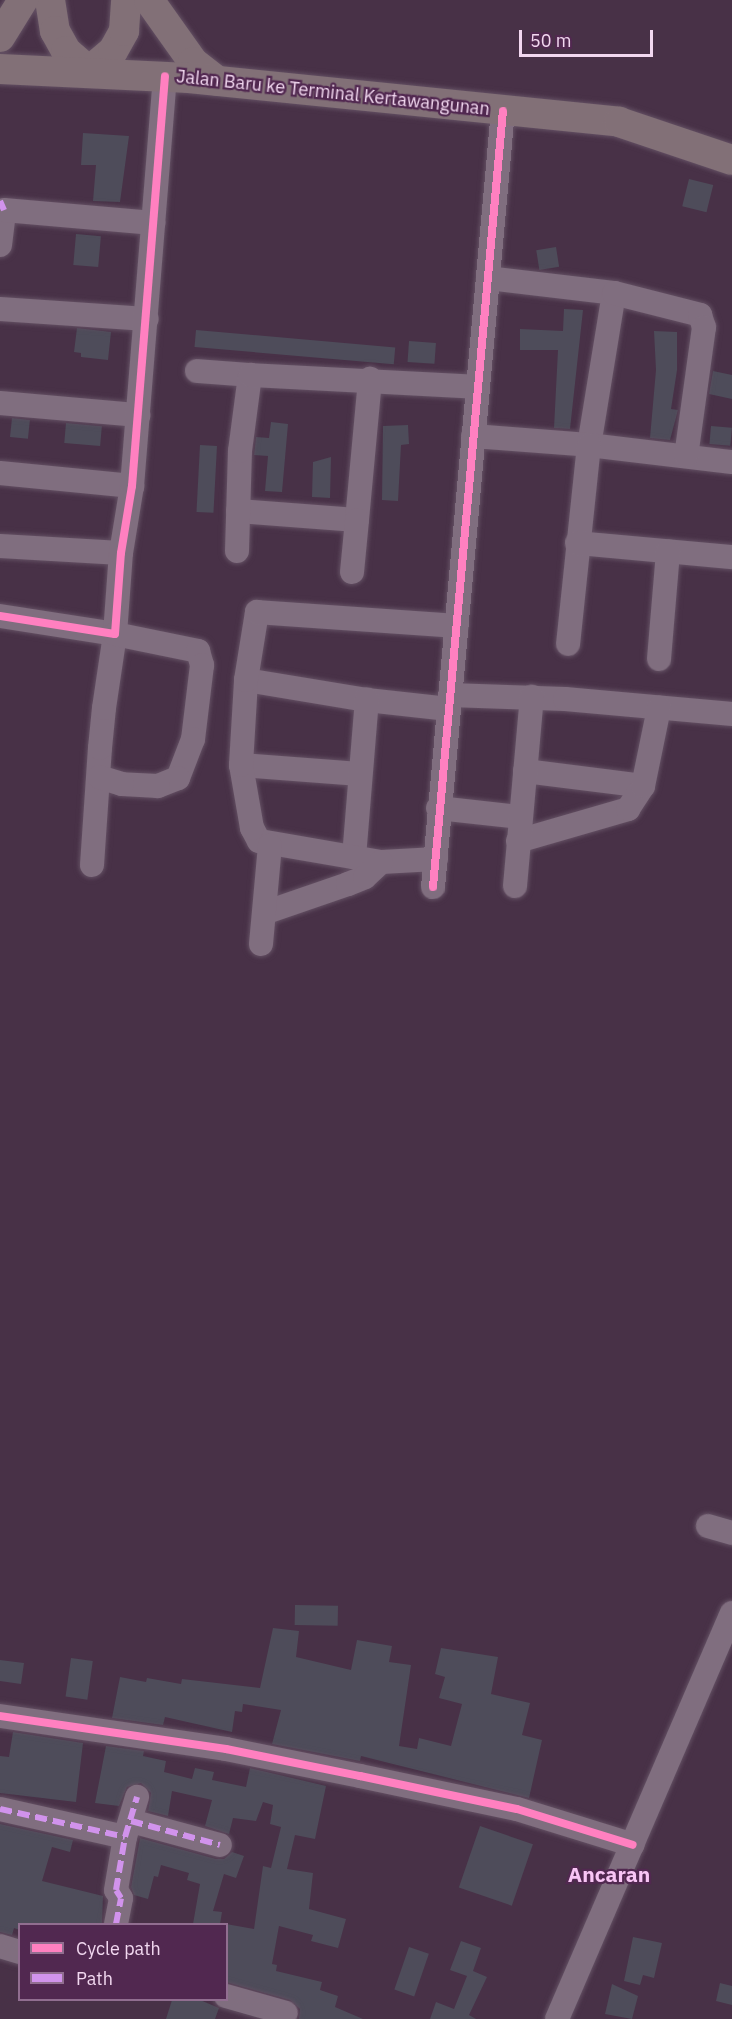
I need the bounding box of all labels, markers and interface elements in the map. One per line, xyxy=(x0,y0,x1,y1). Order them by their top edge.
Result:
scale bar xyxy=(522,18,656,56)
text: 50 m xyxy=(530,29,572,52)
street label: Jalan Baru ke Terminal Kertawangunan xyxy=(175,66,491,120)
district label: Ancaran xyxy=(568,1861,650,1887)
legend xyxy=(18,1923,228,2001)
text: Cycle path xyxy=(76,1937,161,1960)
text: Path xyxy=(76,1967,113,1990)

